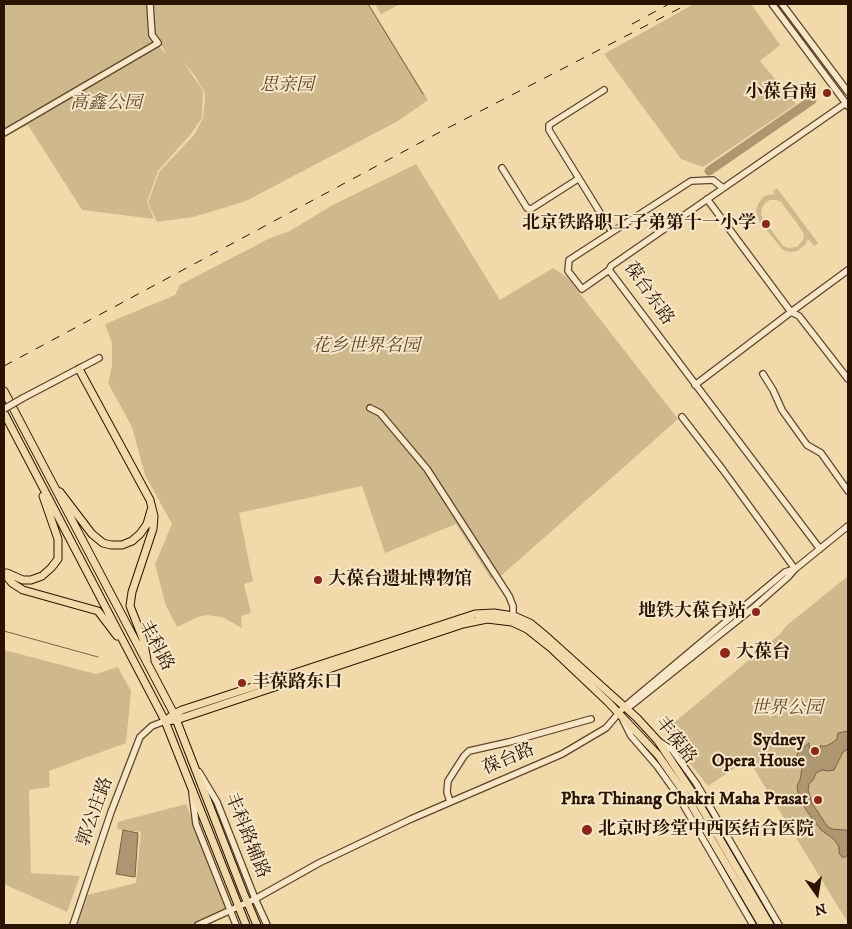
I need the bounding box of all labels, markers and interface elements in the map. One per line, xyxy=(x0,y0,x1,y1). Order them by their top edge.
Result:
park label: 思亲园 xyxy=(260,75,314,97)
place label: 小葆台南 xyxy=(745,82,817,104)
marker: 小葆台南 xyxy=(821,87,833,99)
park label: 高鑫公园 xyxy=(70,93,142,115)
place label: 北京铁路职工子弟第十一小学 xyxy=(522,213,756,235)
marker: 北京铁路职工子弟第十一小学 xyxy=(760,218,772,230)
street label: 葆台东路 xyxy=(619,258,677,330)
park label: 花乡世界名园 xyxy=(312,336,420,358)
place label: 大葆台遗址博物馆 xyxy=(328,569,472,591)
marker: 大葆台遗址博物馆 xyxy=(312,574,324,586)
place label: 地铁大葆台站 xyxy=(638,601,746,623)
marker: 地铁大葆台站 xyxy=(750,606,762,618)
street label: 丰科路 xyxy=(133,617,177,675)
place label: 大葆台 xyxy=(736,642,790,664)
marker: 大葆台 xyxy=(718,646,732,660)
place label: 丰葆路东口 xyxy=(252,672,342,694)
marker: 丰葆路东口 xyxy=(236,677,248,689)
park label: 世界公园 xyxy=(751,698,823,720)
street label: 丰葆路 xyxy=(650,713,700,769)
place label: Sydney Opera House xyxy=(712,730,805,772)
street label: 葆台路 xyxy=(480,740,538,780)
marker: Sydney Opera House xyxy=(809,745,821,757)
street label: 郭公庄路 xyxy=(74,774,118,850)
place label: Phra Thinang Chakri Maha Prasat xyxy=(561,789,808,811)
street label: 丰科路辅路 xyxy=(219,790,273,882)
marker: Phra Thinang Chakri Maha Prasat xyxy=(812,794,824,806)
place label: 北京时珍堂中西医结合医院 xyxy=(598,819,814,841)
marker: 北京时珍堂中西医结合医院 xyxy=(580,823,594,837)
north arrow xyxy=(792,869,842,919)
text: N xyxy=(813,899,828,919)

